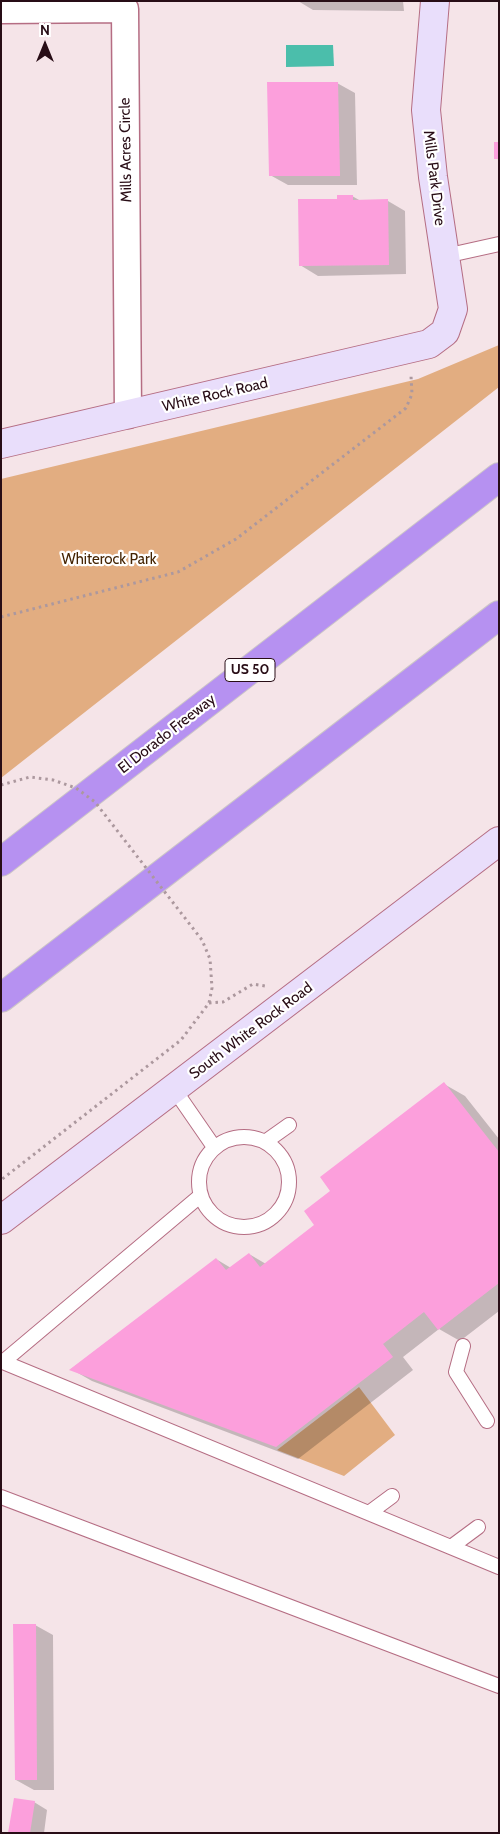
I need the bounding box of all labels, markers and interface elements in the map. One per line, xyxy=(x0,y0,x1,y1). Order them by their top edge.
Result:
north arrow xyxy=(20,20,70,70)
text: N xyxy=(40,21,50,39)
street label: Mills Acres Circle xyxy=(116,97,136,203)
street label: Mills Park Drive xyxy=(419,129,449,227)
street label: White Rock Road xyxy=(160,374,270,416)
park label: Whiterock Park xyxy=(62,551,156,569)
road number: US 50 xyxy=(225,658,275,682)
street label: El Dorado Freeway xyxy=(115,690,219,778)
street label: South White Rock Road xyxy=(186,979,316,1083)

